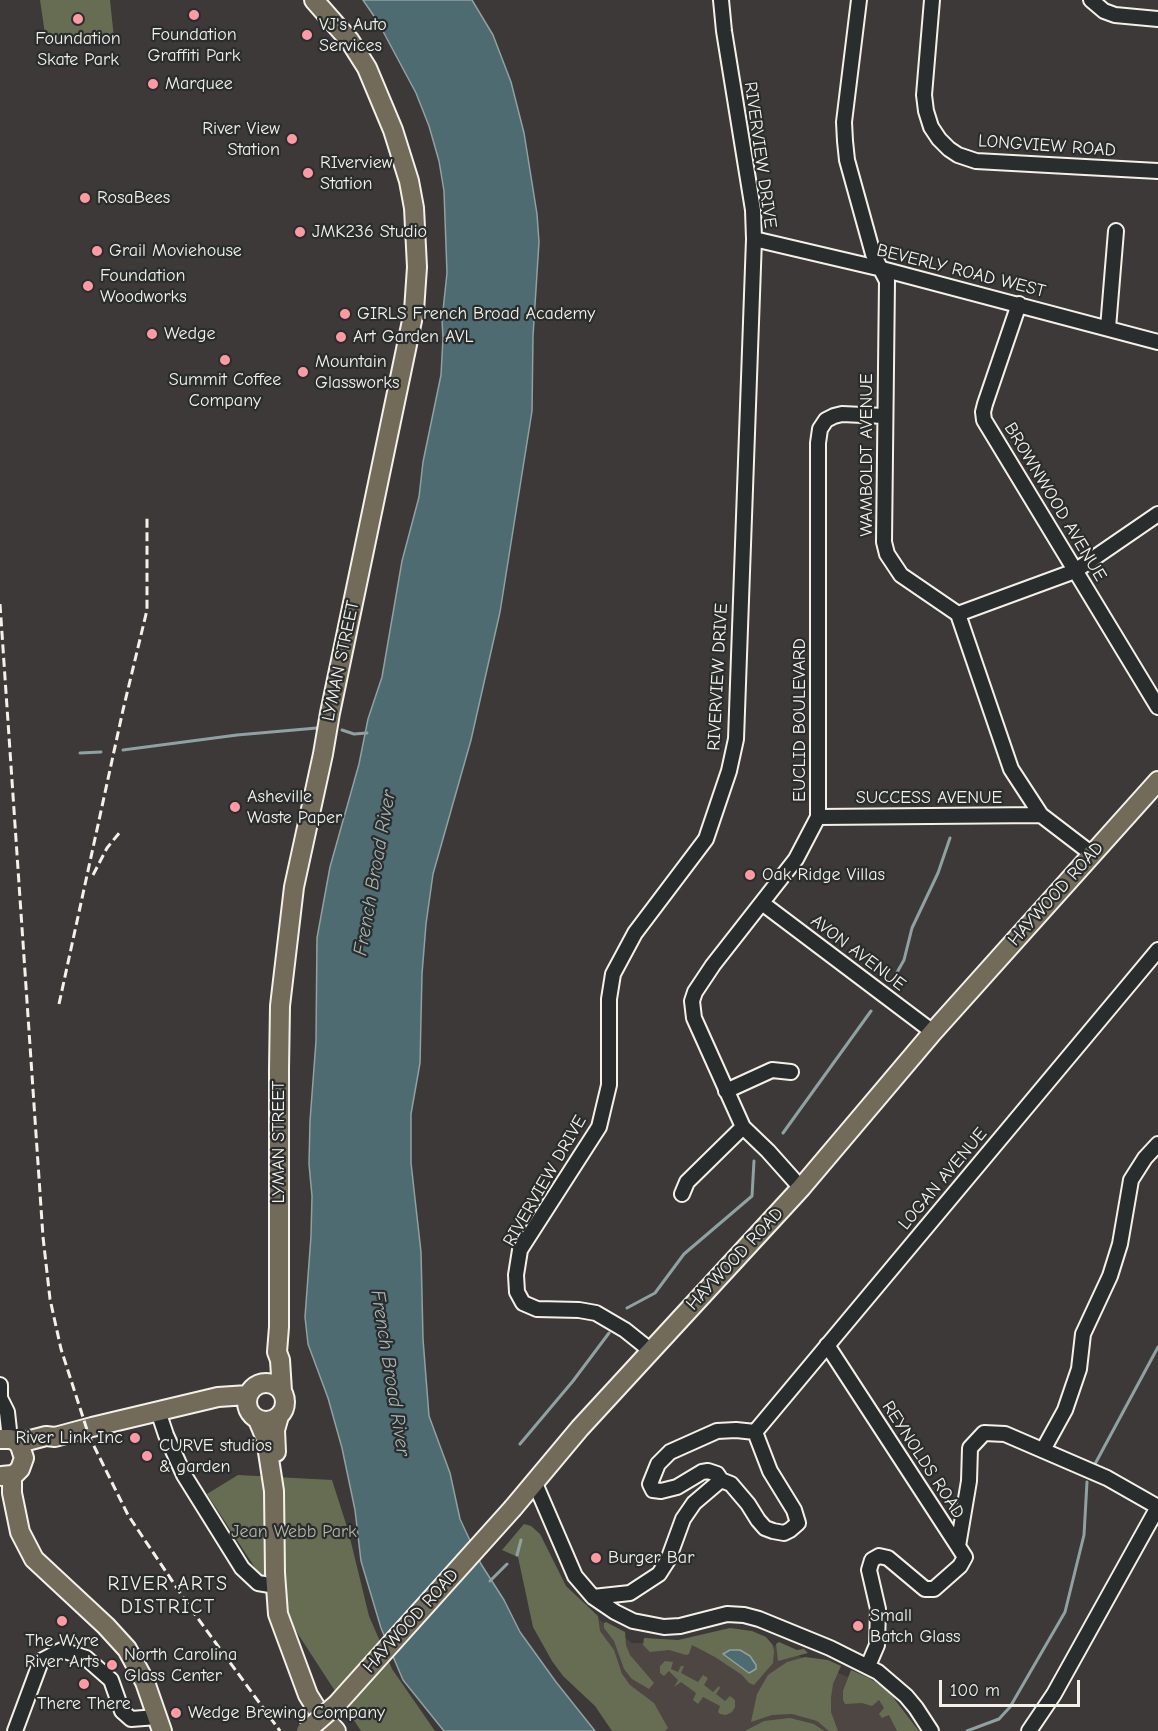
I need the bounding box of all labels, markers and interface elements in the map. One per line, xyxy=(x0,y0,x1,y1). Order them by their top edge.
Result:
marker: Foundation Graffiti Park xyxy=(187,8,201,22)
marker: Foundation Skate Park xyxy=(71,12,85,26)
place label: VJ's Auto Services xyxy=(319,14,387,57)
place label: Foundation Graffiti Park xyxy=(148,24,240,66)
place label: Foundation Skate Park xyxy=(35,28,121,70)
marker: VJ's Auto Services xyxy=(300,28,314,42)
place label: Marquee xyxy=(165,73,233,95)
marker: Marquee xyxy=(146,77,160,91)
street label: RIVERVIEW DRIVE xyxy=(739,80,781,230)
place label: River View Station xyxy=(202,118,280,160)
street label: LONGVIEW ROAD xyxy=(977,130,1117,162)
marker: River View Station xyxy=(285,132,299,146)
place label: RIverview Station xyxy=(320,152,393,195)
marker: RIverview Station xyxy=(301,166,315,180)
place label: RosaBees xyxy=(97,187,170,209)
marker: RosaBees xyxy=(78,191,92,205)
place label: JMK236 Studio xyxy=(312,221,427,243)
marker: JMK236 Studio xyxy=(293,225,307,239)
place label: Grail Moviehouse xyxy=(109,240,242,262)
street label: BEVERLY ROAD WEST xyxy=(874,240,1048,302)
marker: Grail Moviehouse xyxy=(90,244,104,258)
place label: Foundation Woodworks xyxy=(100,265,187,308)
marker: Foundation Woodworks xyxy=(81,279,95,293)
place label: GIRLS French Broad Academy xyxy=(357,303,595,325)
marker: GIRLS French Broad Academy xyxy=(338,307,352,321)
place label: Wedge xyxy=(164,323,215,345)
place label: Art Garden AVL xyxy=(353,326,473,348)
marker: Wedge xyxy=(145,327,159,341)
marker: Art Garden AVL xyxy=(334,330,348,344)
place label: Mountain Glassworks xyxy=(315,351,399,394)
marker: Summit Coffee Company xyxy=(218,353,232,367)
marker: Mountain Glassworks xyxy=(296,365,310,379)
place label: Summit Coffee Company xyxy=(169,369,281,412)
street label: WAMBOLDT AVENUE xyxy=(856,373,878,537)
street label: BROWNWOOD AVENUE xyxy=(999,419,1111,585)
street label: LYMAN STREET xyxy=(318,599,364,723)
street label: RIVERVIEW DRIVE xyxy=(703,603,733,751)
street label: EUCLID BOULEVARD xyxy=(789,638,811,802)
place label: Asheville Waste Paper xyxy=(247,786,342,828)
street label: SUCCESS AVENUE xyxy=(856,787,1002,809)
water label: French Broad River xyxy=(349,788,401,958)
marker: Asheville Waste Paper xyxy=(228,800,242,814)
street label: HAYWOOD ROAD xyxy=(1004,838,1108,950)
place label: Oak Ridge Villas xyxy=(762,864,885,886)
marker: Oak Ridge Villas xyxy=(743,868,757,882)
street label: AVON AVENUE xyxy=(806,910,910,996)
street label: LYMAN STREET xyxy=(268,1081,290,1203)
street label: RIVERVIEW DRIVE xyxy=(499,1112,591,1250)
street label: LOGAN AVENUE xyxy=(894,1124,992,1234)
street label: HAYWOOD ROAD xyxy=(682,1203,788,1315)
water label: French Broad River xyxy=(365,1288,415,1458)
street label: REYNOLDS ROAD xyxy=(877,1397,969,1523)
place label: River Link Inc xyxy=(15,1427,123,1449)
marker: River Link Inc xyxy=(128,1431,142,1445)
place label: CURVE studios & garden xyxy=(159,1435,272,1478)
marker: CURVE studios & garden xyxy=(140,1449,154,1463)
park label: Jean Webb Park xyxy=(231,1521,357,1543)
place label: Burger Bar xyxy=(608,1547,694,1569)
marker: Burger Bar xyxy=(589,1551,603,1565)
street label: HAYWOOD ROAD xyxy=(359,1565,463,1677)
district label: RIVER ARTS DISTRICT xyxy=(107,1572,229,1619)
place label: Small Batch Glass xyxy=(870,1605,961,1648)
marker: The Wyre River Arts xyxy=(55,1614,69,1628)
marker: Small Batch Glass xyxy=(851,1619,865,1633)
place label: The Wyre River Arts xyxy=(25,1630,99,1672)
place label: North Carolina Glass Center xyxy=(124,1644,237,1686)
marker: North Carolina Glass Center xyxy=(105,1658,119,1672)
scale bar xyxy=(942,1668,1083,1706)
marker: There There xyxy=(77,1677,91,1691)
text: 100 m xyxy=(950,1680,1000,1701)
place label: There There xyxy=(37,1693,131,1715)
place label: Wedge Brewing Company xyxy=(188,1702,385,1724)
marker: Wedge Brewing Company xyxy=(169,1706,183,1720)

